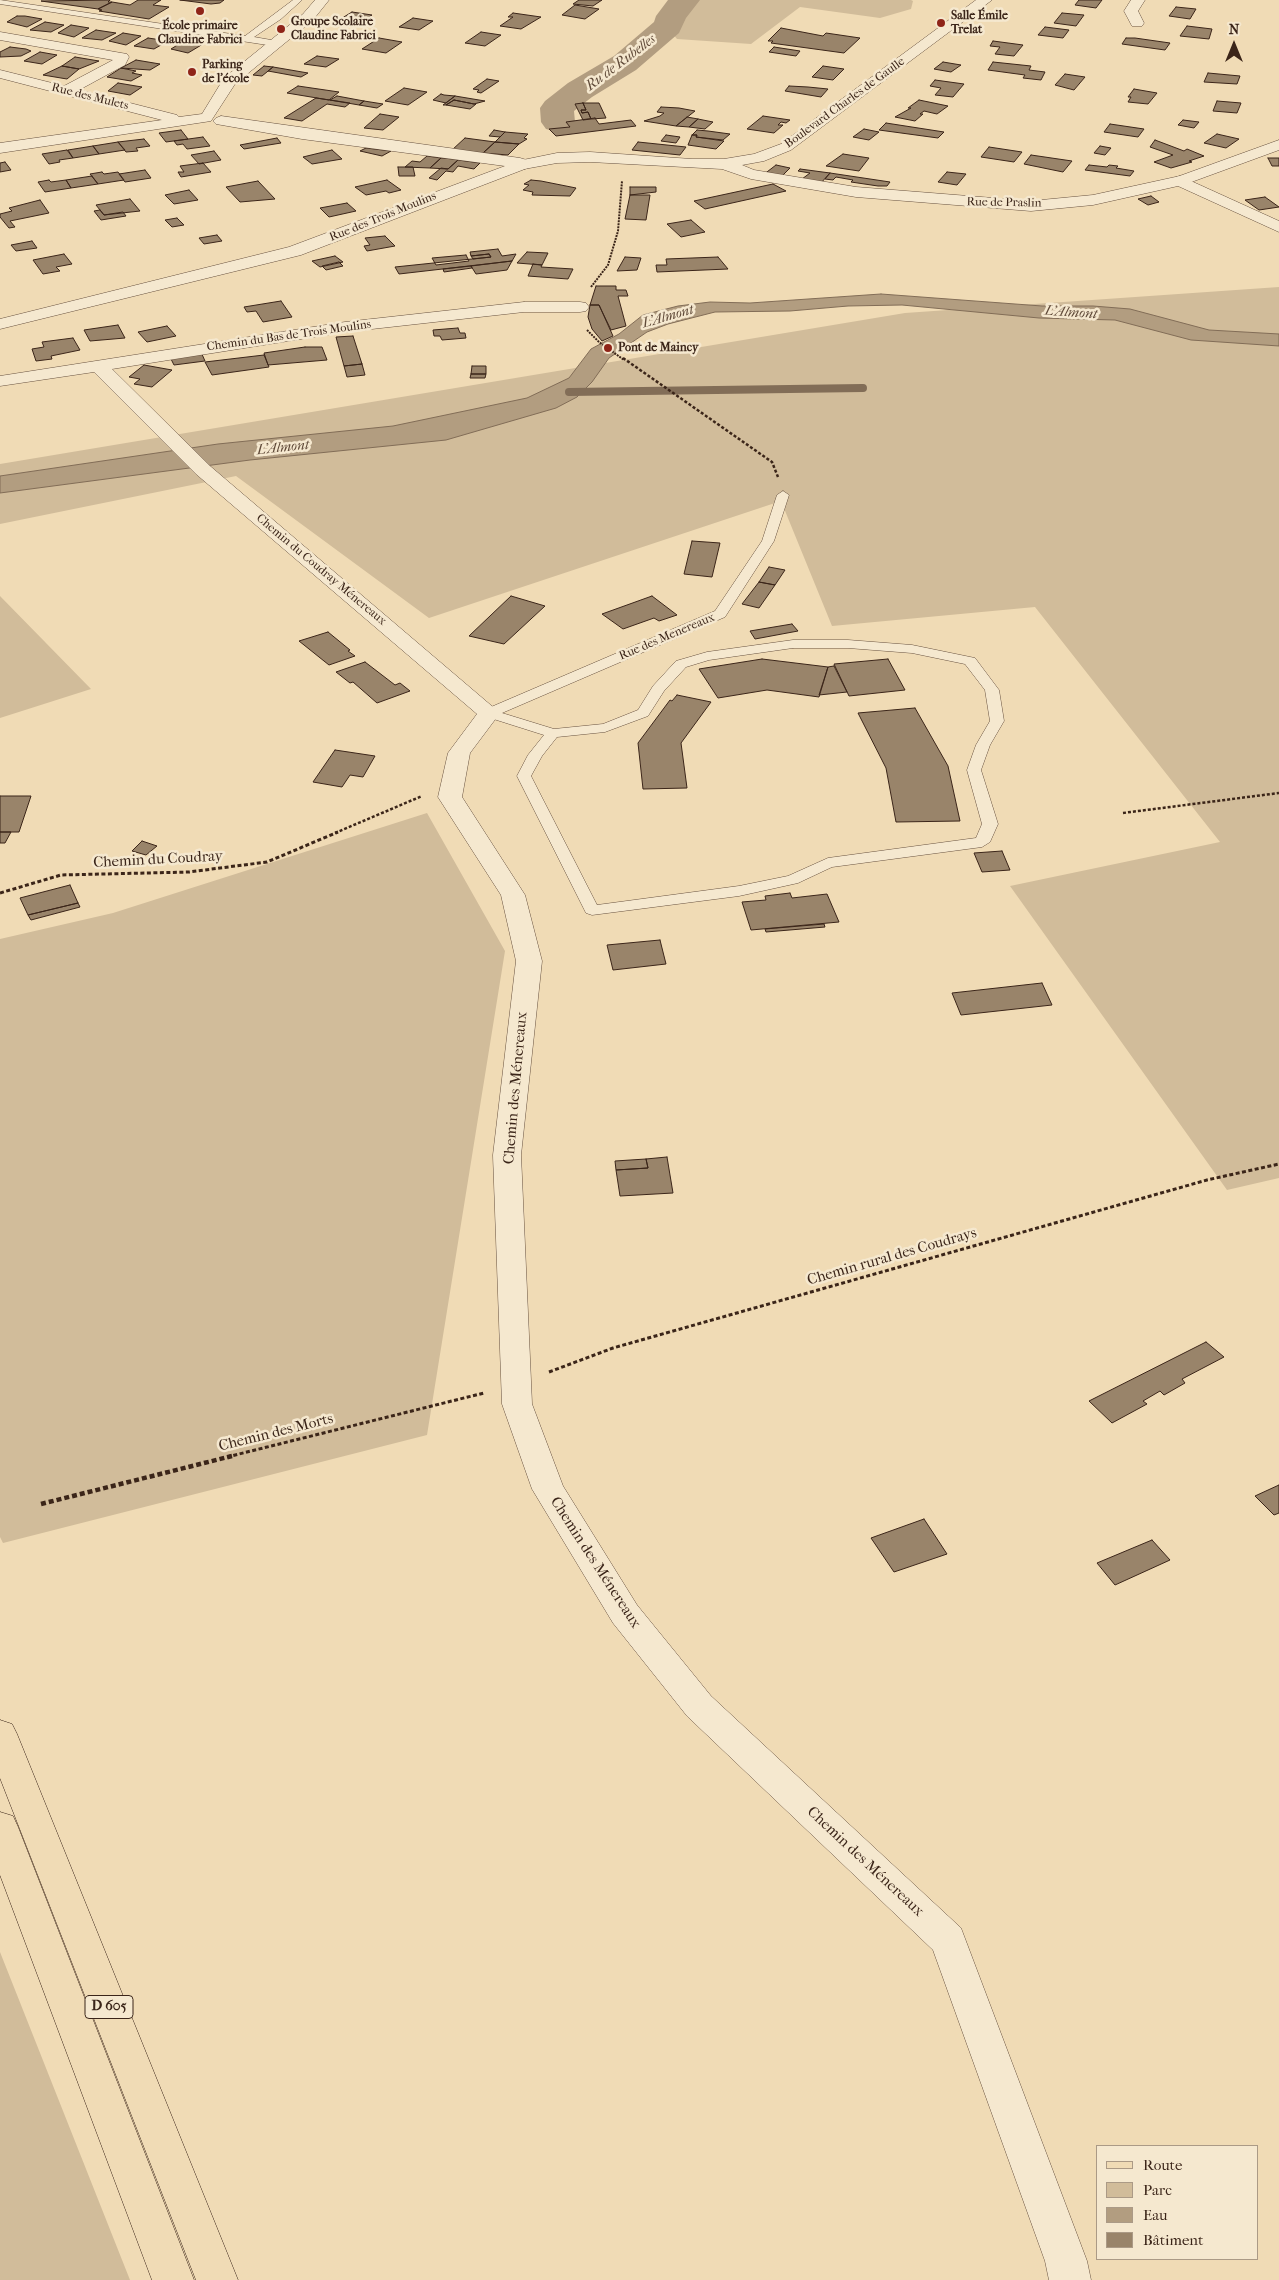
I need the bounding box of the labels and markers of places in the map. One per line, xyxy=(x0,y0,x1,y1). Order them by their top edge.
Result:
marker: École primaire Claudine Fabrici xyxy=(194,5,206,17)
place label: Salle Émile Trelat xyxy=(951,9,1008,37)
place label: Groupe Scolaire Claudine Fabrici xyxy=(291,15,376,43)
marker: Salle Émile Trelat xyxy=(935,17,947,29)
place label: École primaire Claudine Fabrici xyxy=(158,19,242,47)
marker: Groupe Scolaire Claudine Fabrici xyxy=(275,23,287,35)
place label: Parking de l'école xyxy=(202,58,249,86)
marker: Parking de l'école xyxy=(186,66,198,78)
place label: Pont de Maincy xyxy=(618,341,698,355)
marker: Pont de Maincy xyxy=(602,342,614,354)

